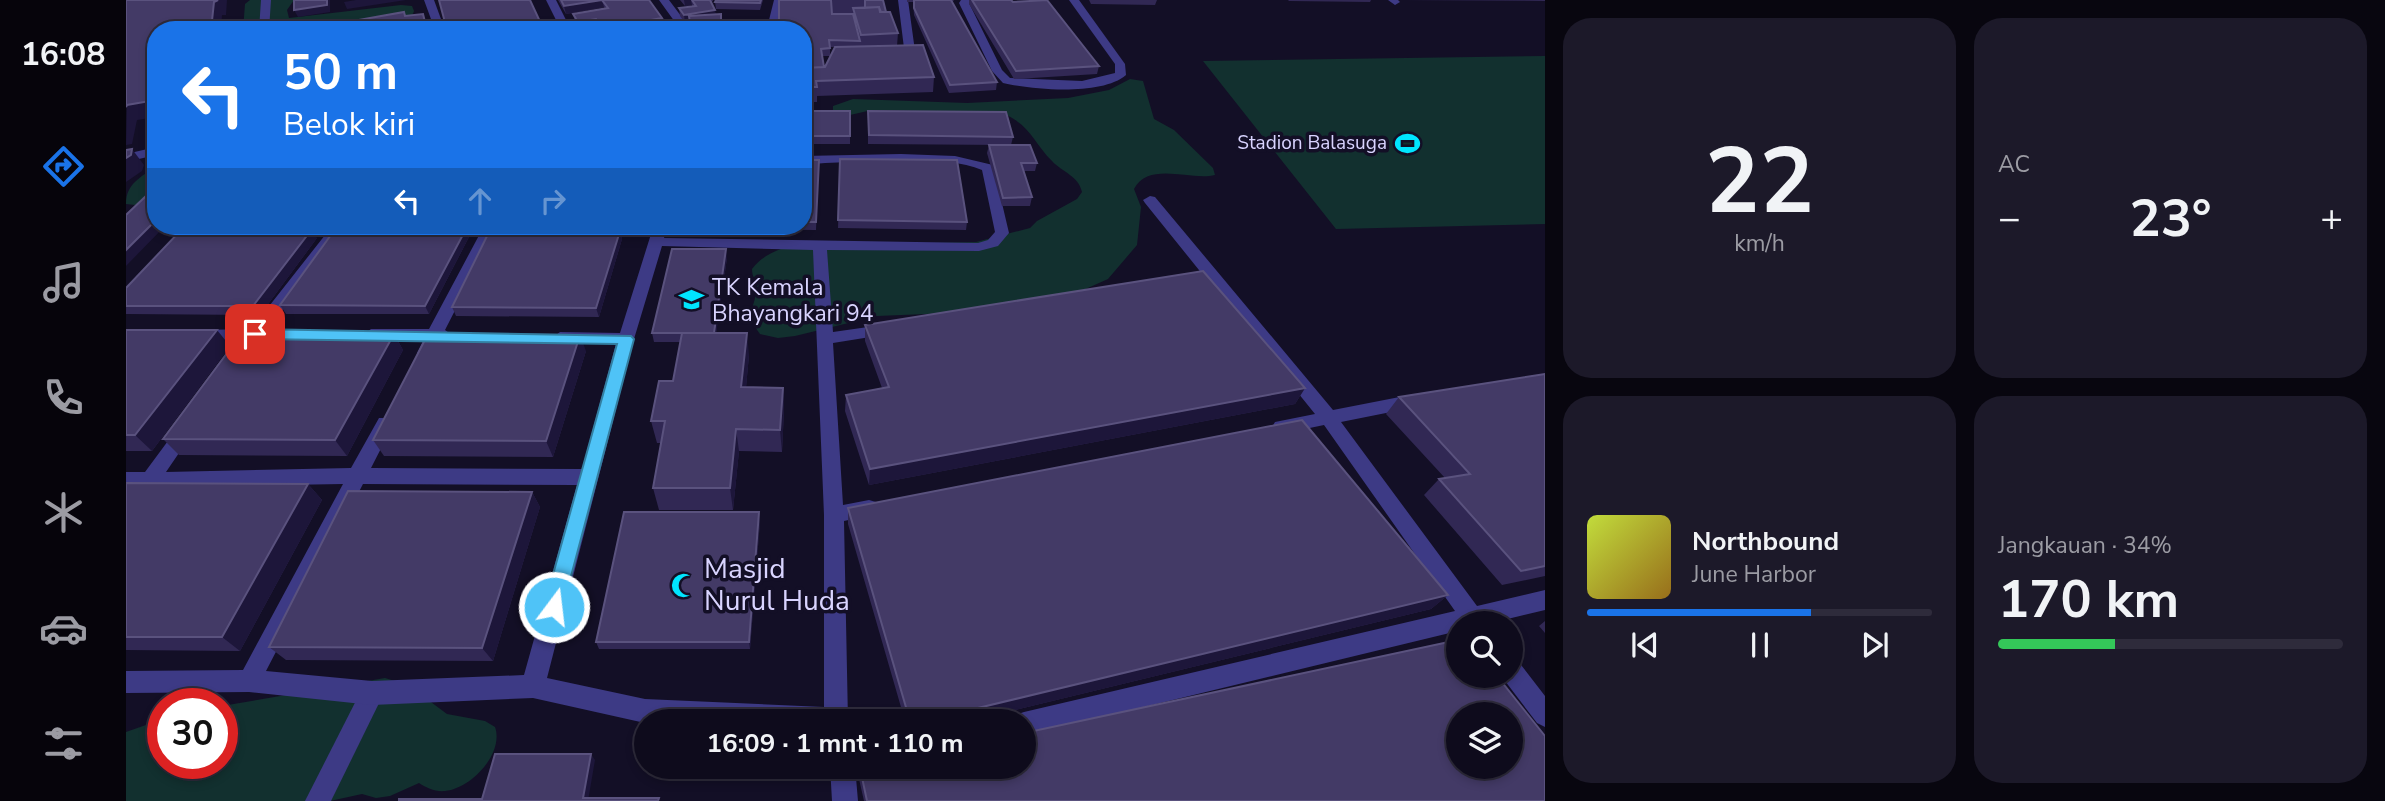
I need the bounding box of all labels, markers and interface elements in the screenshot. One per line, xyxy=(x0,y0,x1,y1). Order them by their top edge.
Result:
text: 16:08 xyxy=(21,33,105,76)
text: 50 m xyxy=(283,39,398,106)
icon: left xyxy=(168,49,259,140)
text: Belok kiri xyxy=(283,103,415,146)
text: 22 xyxy=(1705,120,1814,244)
sports icon: Stadion Balasuga xyxy=(1393,129,1421,157)
place label: Stadion Balasuga xyxy=(1237,130,1387,156)
icon: directions xyxy=(39,142,88,191)
text: AC xyxy=(1998,149,2030,180)
icon: left xyxy=(388,182,426,220)
icon: ahead xyxy=(461,182,499,220)
icon: right xyxy=(534,182,572,220)
text: 23° xyxy=(2129,183,2212,254)
text: − xyxy=(1998,193,2021,244)
text: + xyxy=(2320,193,2343,244)
text: km/h xyxy=(1734,228,1785,259)
icon: music xyxy=(39,258,88,307)
place label: TK Kemala Bhayangkari 94 xyxy=(712,272,874,329)
school or university icon: TK Kemala Bhayangkari 94 xyxy=(678,286,706,314)
pin xyxy=(225,304,285,364)
icon: arrive xyxy=(236,315,274,353)
icon: phone xyxy=(39,373,88,422)
icon: climate xyxy=(39,488,88,537)
text: Northbound xyxy=(1692,524,1839,559)
text: Jangkauan · 34% xyxy=(1998,530,2172,561)
place label: Masjid Nurul Huda xyxy=(704,550,850,620)
text: June Harbor xyxy=(1692,559,1816,590)
text: 170 km xyxy=(1998,564,2179,635)
position arrow xyxy=(517,570,591,644)
mosque icon: Masjid Nurul Huda xyxy=(670,571,698,599)
icon: car xyxy=(39,604,88,653)
map controls xyxy=(1446,611,1523,779)
button: search xyxy=(1446,611,1523,688)
icon: previous xyxy=(1626,626,1664,664)
icon: pause xyxy=(1741,626,1779,664)
icon: next xyxy=(1856,626,1894,664)
speed limit sign: 30 xyxy=(147,688,238,779)
button: layers xyxy=(1446,702,1523,779)
icon: filters xyxy=(39,719,88,768)
text: 16:09 · 1 mnt · 110 m xyxy=(706,726,964,761)

